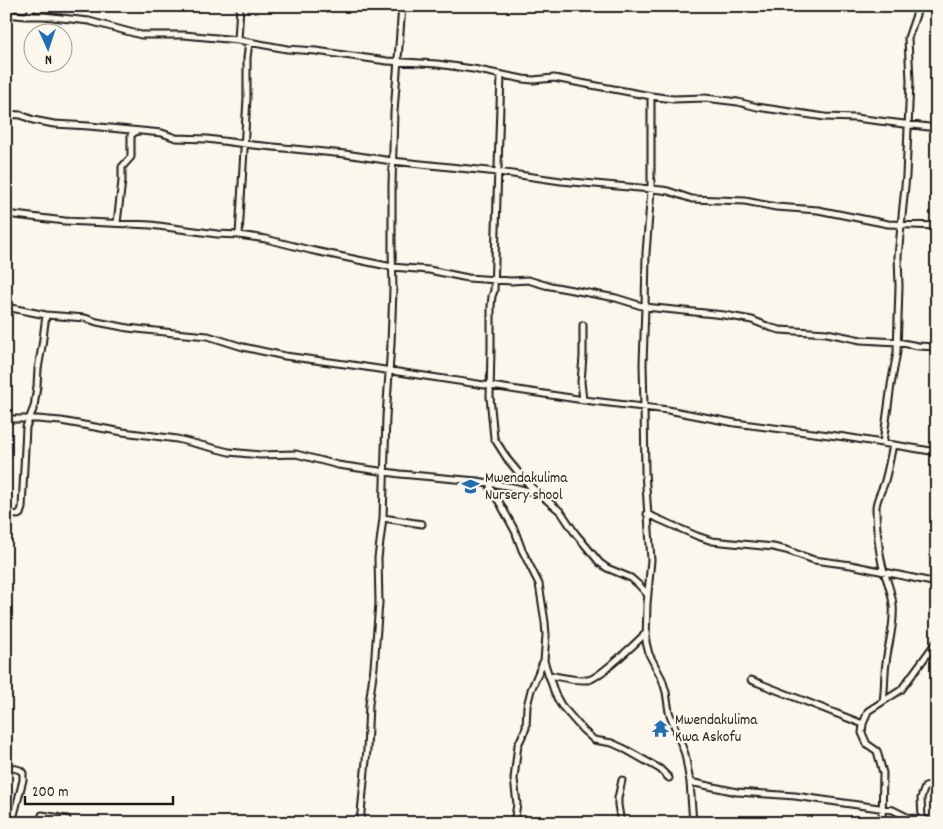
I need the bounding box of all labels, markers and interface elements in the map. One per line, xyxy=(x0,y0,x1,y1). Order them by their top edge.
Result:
north arrow xyxy=(22,22,72,72)
text: N xyxy=(45,49,53,69)
place label: Mwendakulima Nursery shool xyxy=(485,468,568,507)
school or university icon: Mwendakulima Nursery shool xyxy=(461,476,481,496)
place label: Mwendakulima Kwa Askofu xyxy=(675,710,758,749)
temple icon: Mwendakulima Kwa Askofu xyxy=(651,718,671,738)
scale bar xyxy=(25,774,172,806)
text: 200 m xyxy=(32,782,69,804)

